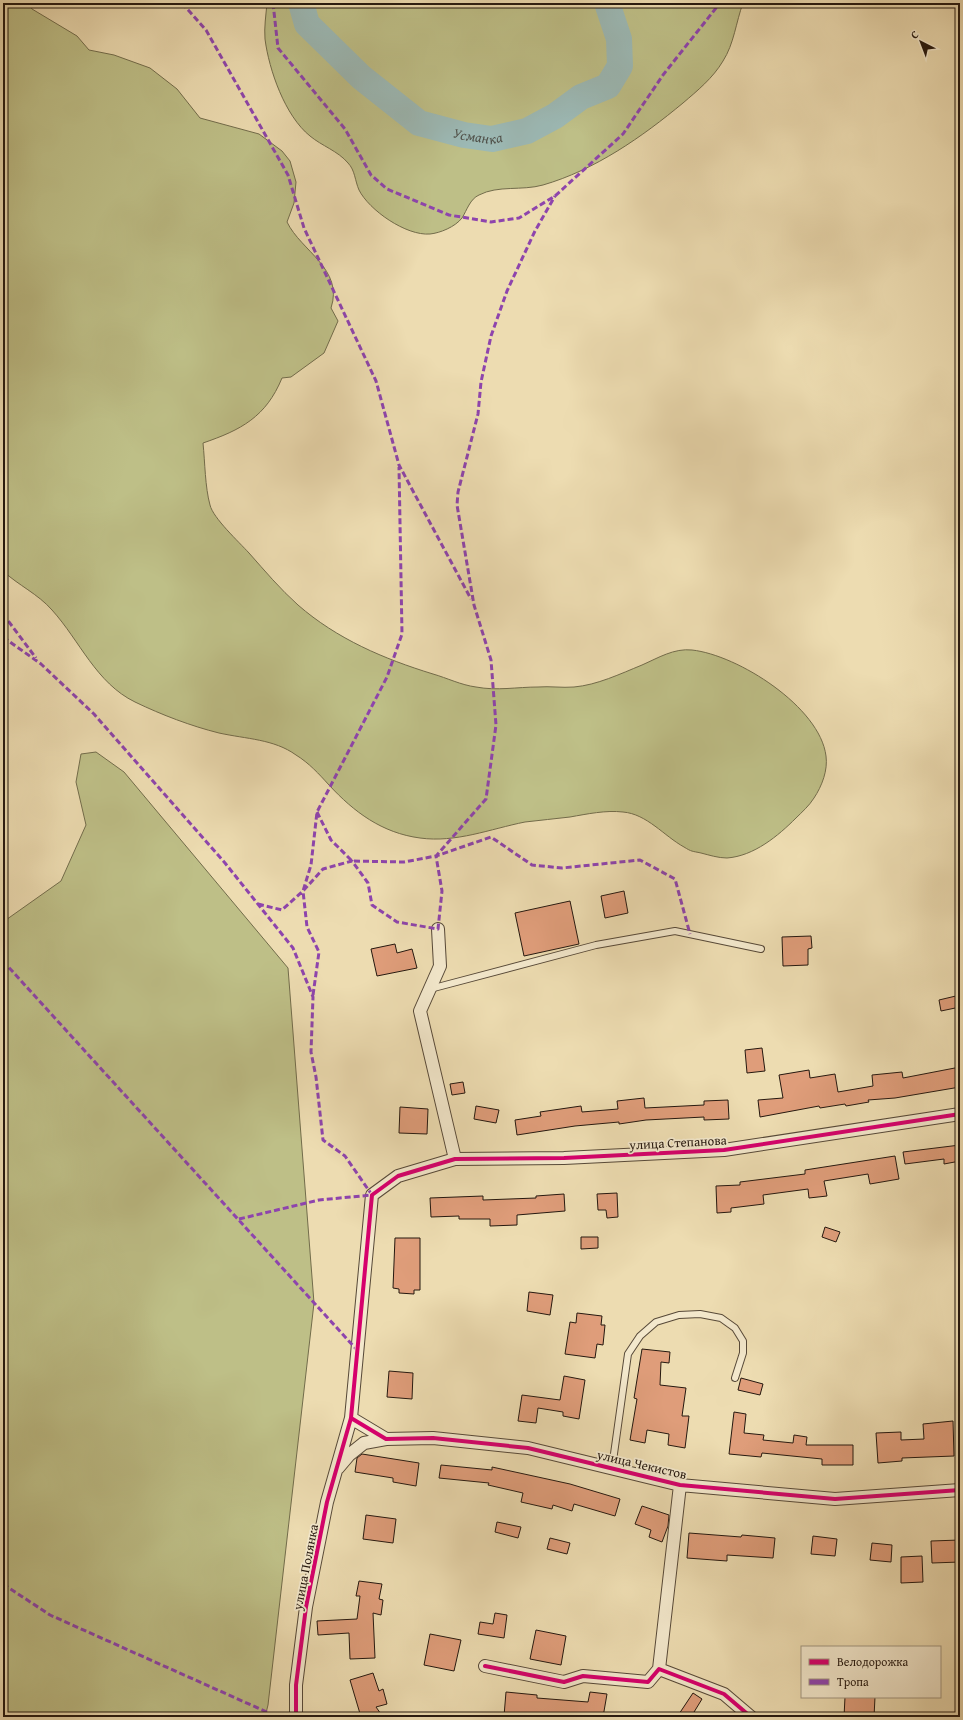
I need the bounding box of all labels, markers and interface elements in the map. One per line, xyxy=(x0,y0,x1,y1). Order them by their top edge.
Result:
north arrow xyxy=(901,22,941,62)
text: С xyxy=(907,27,922,43)
water label: Усманка xyxy=(451,123,505,149)
street label: улица Степанова xyxy=(628,1130,728,1155)
street label: улица Чекистов xyxy=(594,1445,689,1484)
street label: улица Полянка xyxy=(288,1522,323,1613)
legend xyxy=(801,1646,941,1698)
text: Велодорожка xyxy=(837,1653,908,1670)
text: Тропа xyxy=(837,1673,869,1690)

